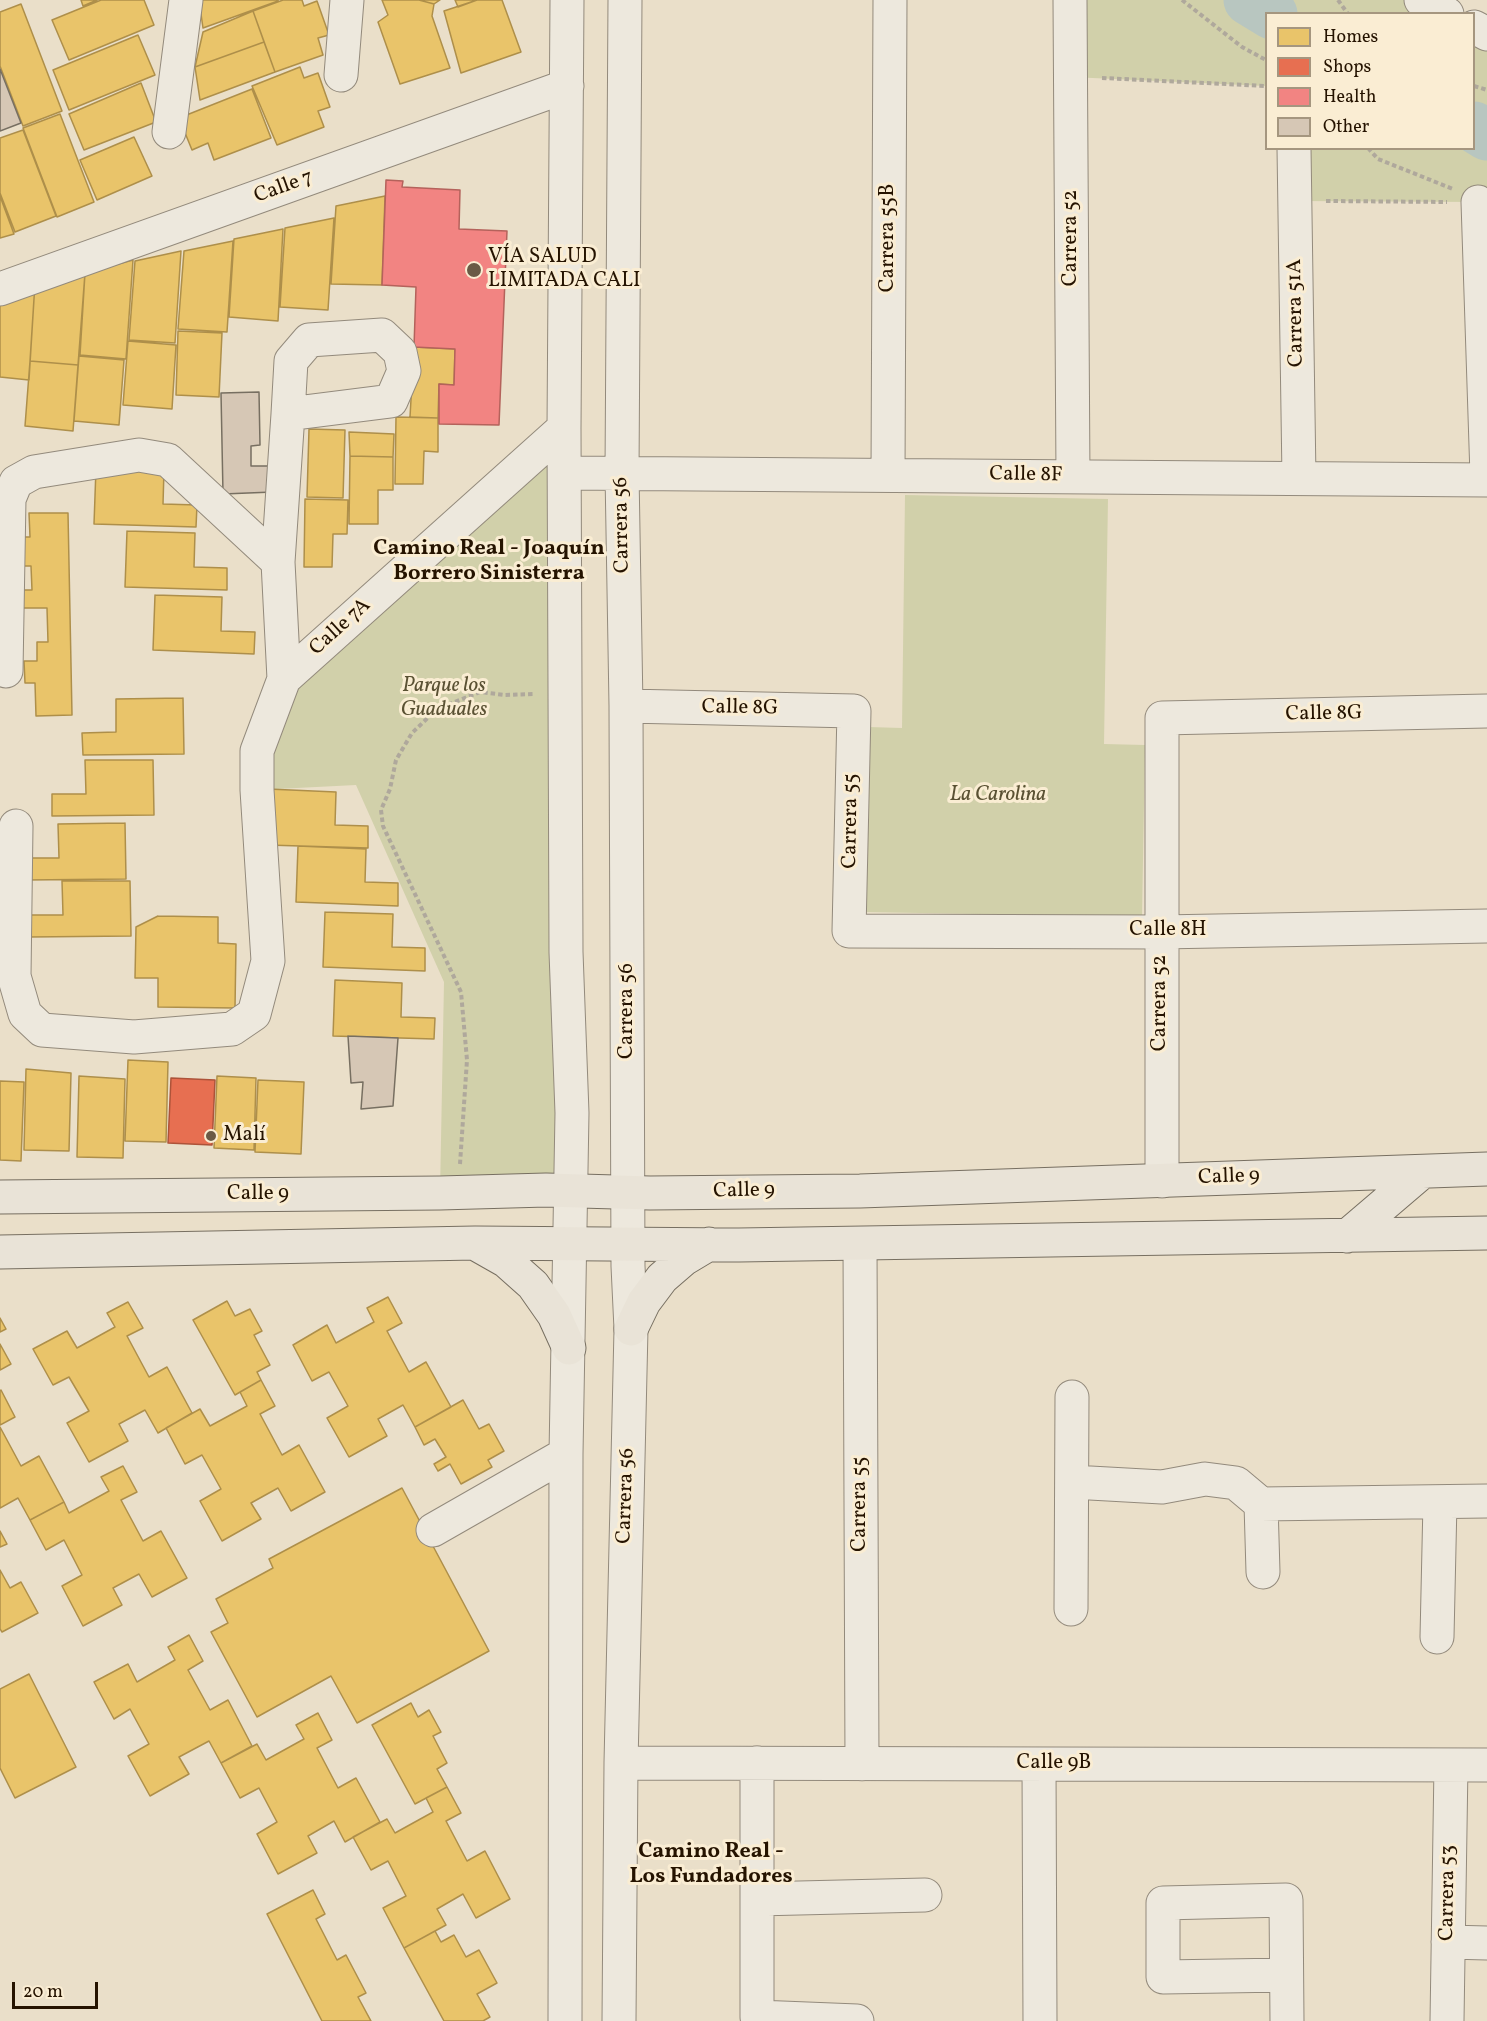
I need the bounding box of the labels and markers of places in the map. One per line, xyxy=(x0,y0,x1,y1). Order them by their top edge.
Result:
place label: VÍA SALUD LIMITADA CALI xyxy=(488,245,640,295)
marker: VÍA SALUD LIMITADA CALI xyxy=(465,261,483,279)
place label: Malí xyxy=(223,1123,266,1149)
marker: Malí xyxy=(204,1129,218,1143)

